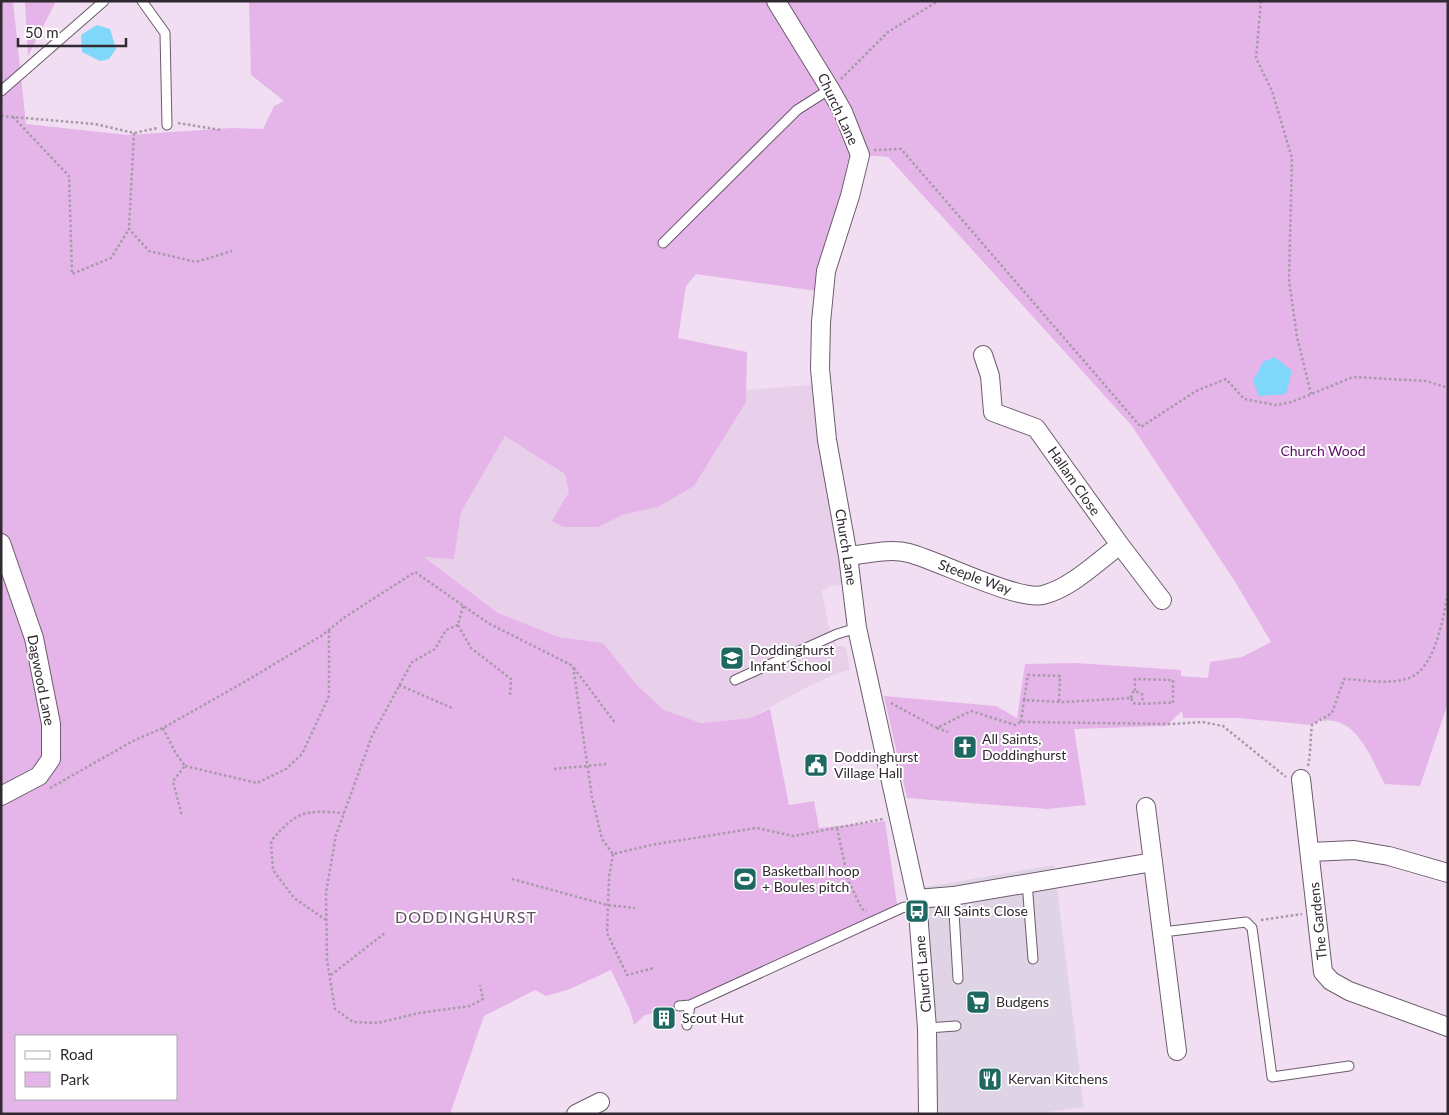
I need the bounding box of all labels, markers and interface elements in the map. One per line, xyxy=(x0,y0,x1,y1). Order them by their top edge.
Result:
scale bar xyxy=(18,15,125,47)
text: 50 m xyxy=(25,23,59,41)
street label: Church Lane xyxy=(814,70,862,147)
park label: Church Wood xyxy=(1280,442,1366,459)
street label: Hallam Close xyxy=(1044,443,1104,518)
street label: Church Lane xyxy=(832,507,861,586)
street label: Steeple Way xyxy=(936,555,1015,598)
street label: Dagwood Lane xyxy=(24,633,59,727)
place label: Doddinghurst Infant School xyxy=(750,641,834,674)
school or university icon: Doddinghurst Infant School xyxy=(719,645,745,671)
place label: All Saints, Doddinghurst xyxy=(982,730,1066,763)
church icon: All Saints, Doddinghurst xyxy=(952,734,978,760)
place label: Doddinghurst Village Hall xyxy=(834,748,918,781)
public building icon: Doddinghurst Village Hall xyxy=(803,752,829,778)
place label: Basketball hoop + Boules pitch xyxy=(762,862,860,895)
sports icon: Basketball hoop + Boules pitch xyxy=(732,866,758,892)
street label: The Gardens xyxy=(1305,881,1330,961)
bus stop icon: All Saints Close xyxy=(904,898,930,924)
place label: All Saints Close xyxy=(934,902,1028,919)
district label: DODDINGHURST xyxy=(395,907,537,926)
street label: Church Lane xyxy=(911,935,934,1013)
supermarket icon: Budgens xyxy=(965,989,991,1015)
place label: Budgens xyxy=(996,993,1049,1010)
building icon: Scout Hut xyxy=(651,1005,677,1031)
place label: Scout Hut xyxy=(682,1009,744,1026)
legend xyxy=(15,1035,178,1100)
text: Road xyxy=(60,1045,93,1063)
restaurant icon: Kervan Kitchens xyxy=(977,1066,1003,1092)
text: Park xyxy=(60,1070,90,1088)
place label: Kervan Kitchens xyxy=(1008,1070,1108,1087)

